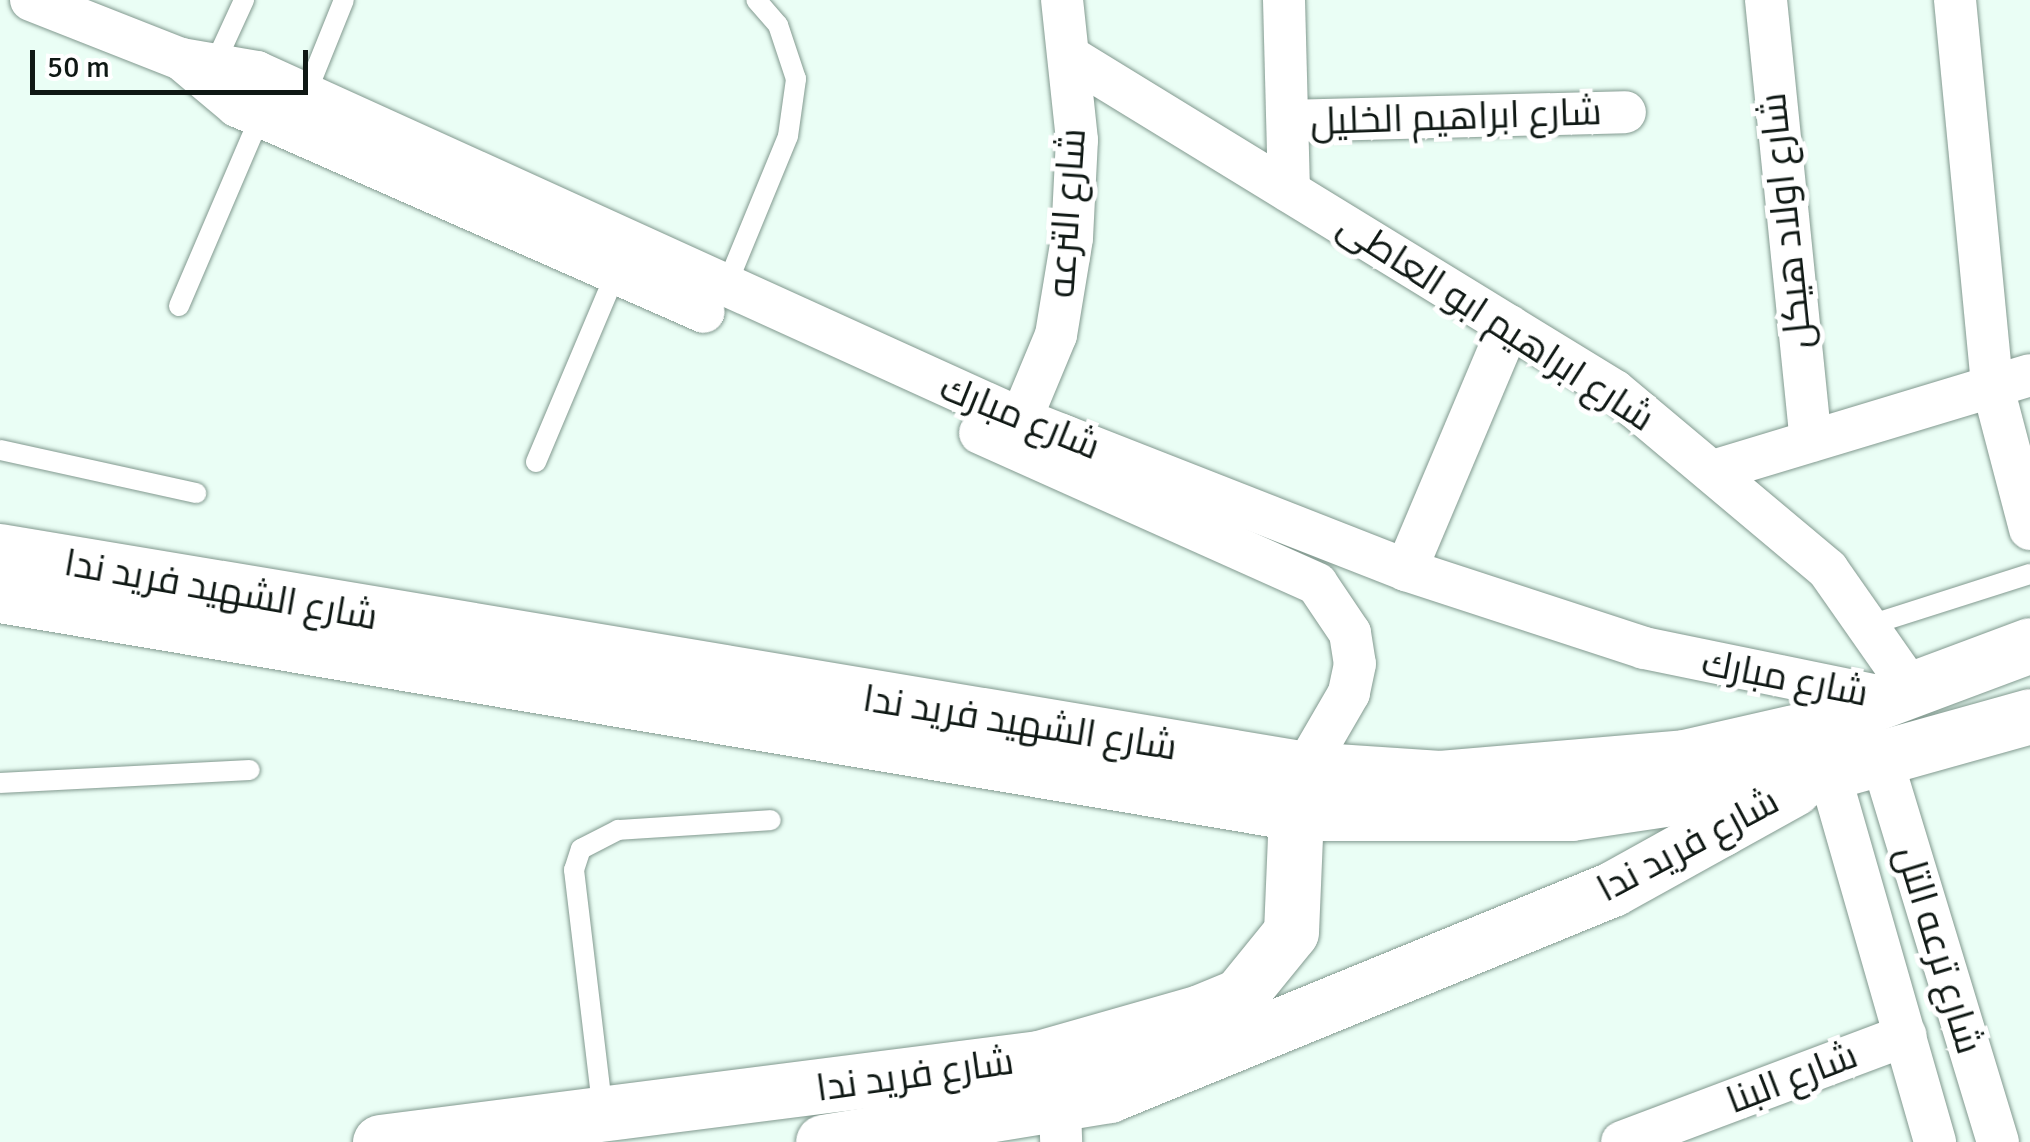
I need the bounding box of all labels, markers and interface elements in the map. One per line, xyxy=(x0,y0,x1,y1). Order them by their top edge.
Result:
scale bar xyxy=(35,30,312,92)
text: 50 m xyxy=(47,49,110,86)
street label: شارع ابراهيم الخليل xyxy=(1309,89,1603,145)
street label: شارع اولاد هيكل xyxy=(1750,91,1822,351)
street label: شارع الترعه xyxy=(1038,127,1096,299)
street label: شارع ابراهيم ابو العاطى xyxy=(1330,203,1662,441)
street label: شارع مبارك xyxy=(933,364,1107,470)
street label: شارع الشهيد فريد ندا xyxy=(61,540,381,640)
street label: شارع مبارك xyxy=(1698,640,1872,716)
street label: شارع الشهيد فريد ندا xyxy=(860,676,1180,770)
street label: شارع فريد ندا xyxy=(1589,778,1787,912)
street label: شارع ترعه التل xyxy=(1886,841,1992,1059)
street label: شارع البنا xyxy=(1720,1032,1864,1124)
street label: شارع فريد ندا xyxy=(813,1039,1017,1111)

